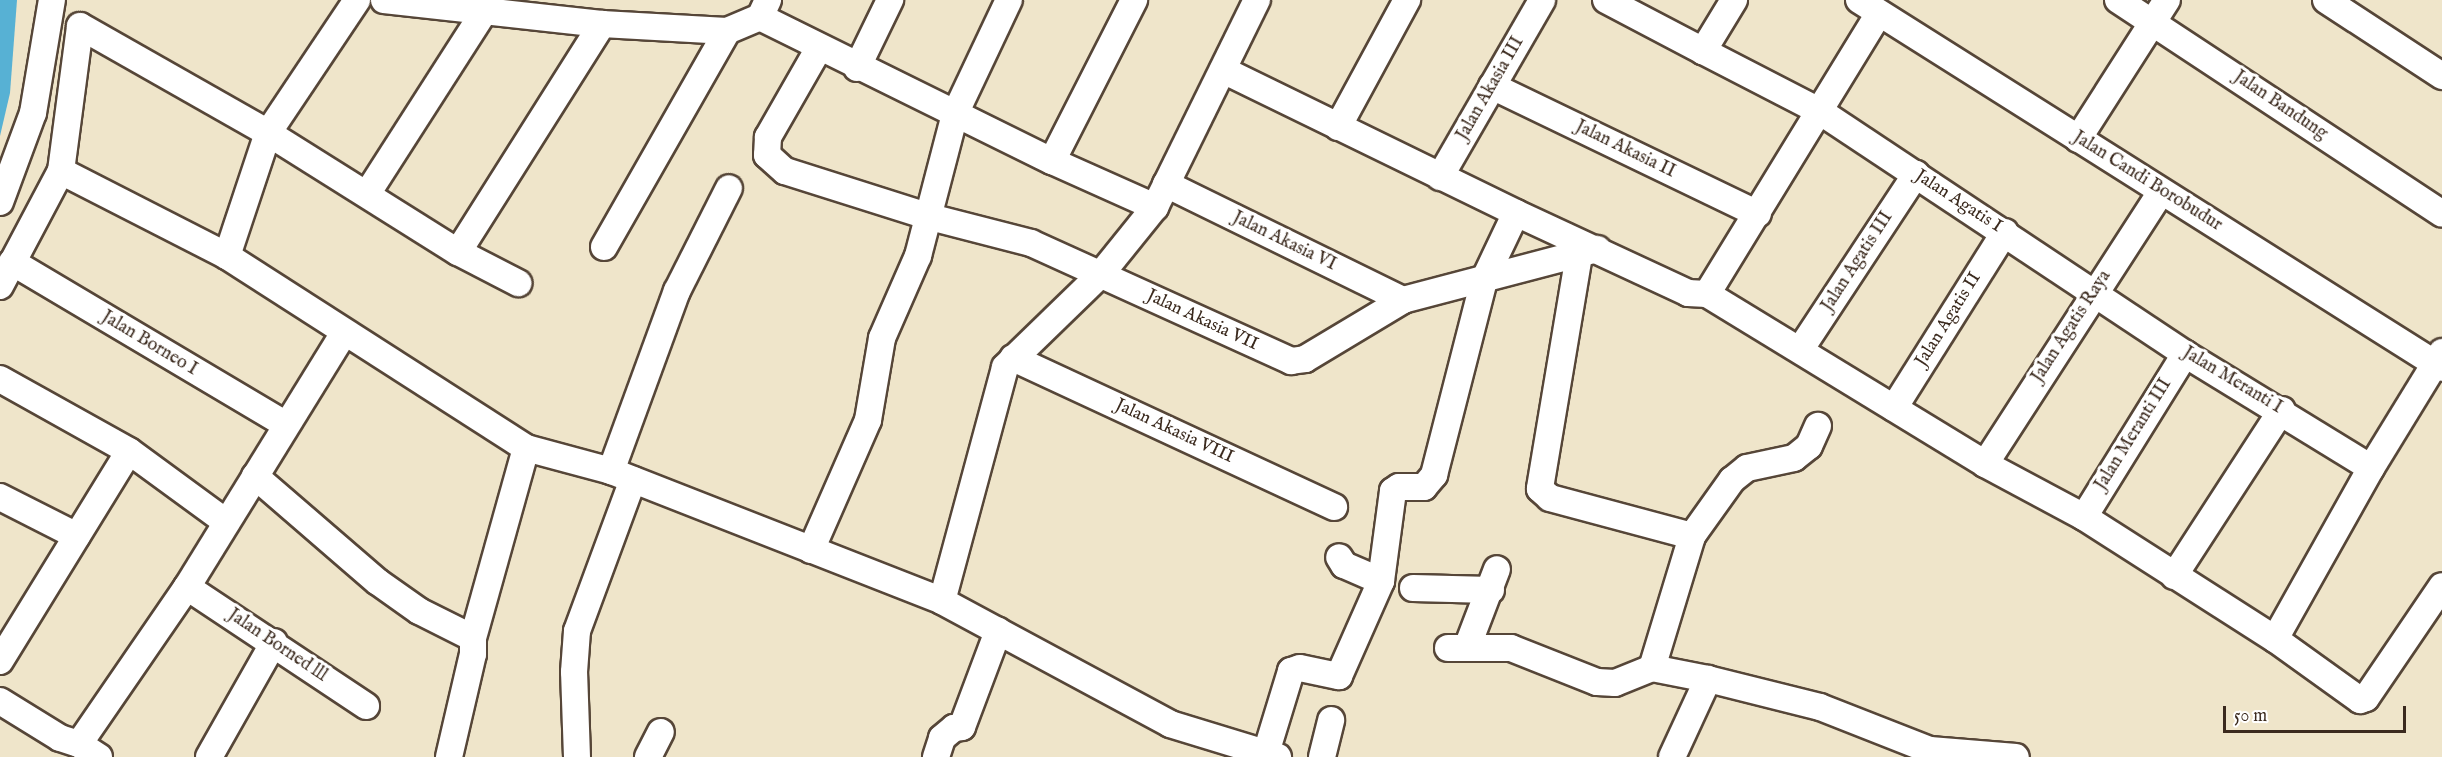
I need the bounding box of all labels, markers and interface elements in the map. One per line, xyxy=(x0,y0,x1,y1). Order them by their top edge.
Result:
street label: Jalan Akasia III xyxy=(1453,33,1529,145)
street label: Jalan Bandung xyxy=(2229,67,2331,145)
street label: Jalan Akasia II xyxy=(1571,116,1679,184)
street label: Jalan Candi Borobudur xyxy=(2068,127,2226,237)
street label: Jalan Agatis I xyxy=(1910,166,2006,238)
street label: Jalan Akasia VI xyxy=(1229,208,1339,276)
street label: Jalan Agatis III xyxy=(1818,208,1898,316)
street label: Jalan Agatis Raya xyxy=(2028,267,2116,387)
street label: Jalan Agatis II xyxy=(1911,269,1987,371)
street label: Jalan Akasia VII xyxy=(1143,286,1261,356)
street label: Jalan Borneo I xyxy=(97,307,201,381)
street label: Jalan Meranti I xyxy=(2178,343,2286,419)
street label: Jalan Meranti III xyxy=(2091,375,2177,495)
street label: Jalan Akasia VIII xyxy=(1111,395,1237,469)
street label: Jalan Borned lll xyxy=(223,605,331,687)
scale bar xyxy=(2226,694,2409,732)
text: 50 m xyxy=(2234,705,2267,728)

